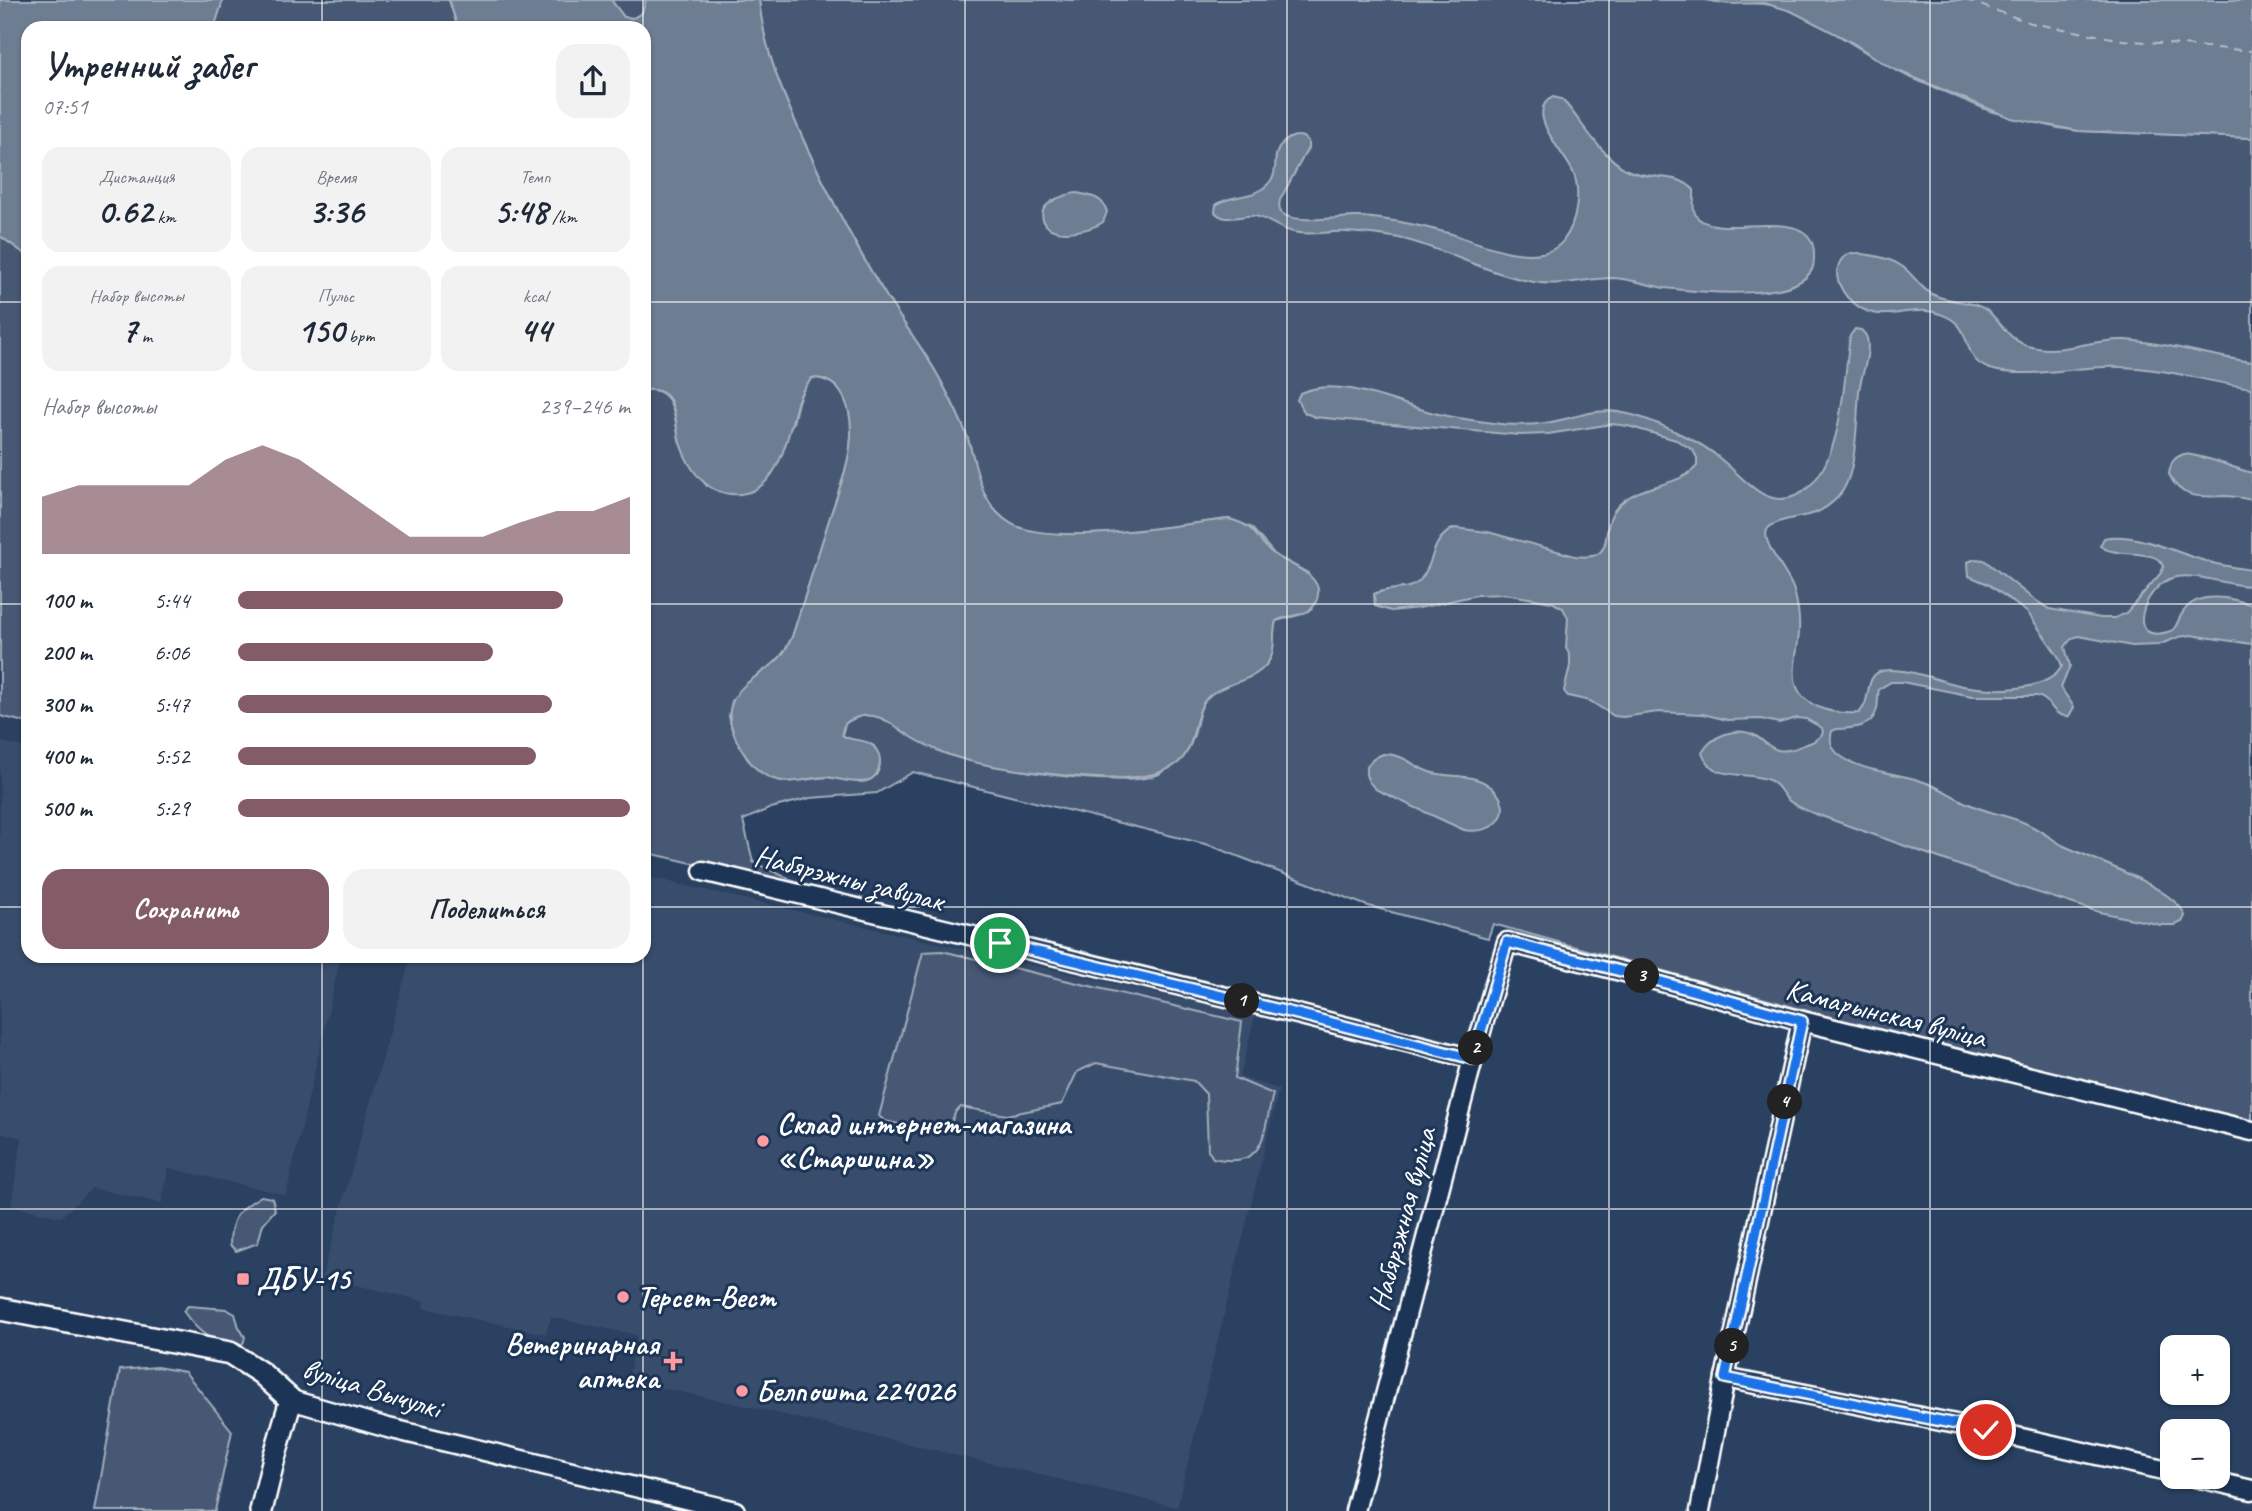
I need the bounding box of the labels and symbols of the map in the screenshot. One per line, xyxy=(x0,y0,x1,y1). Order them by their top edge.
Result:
street label: Набярэжны завулак xyxy=(750,836,950,921)
pin xyxy=(970,913,1030,973)
pin: 3 xyxy=(1624,958,1660,993)
street label: Камарынская вуліца xyxy=(1782,970,1992,1057)
pin: 1 xyxy=(1224,984,1260,1018)
pin: 2 xyxy=(1458,1030,1494,1066)
pin: 4 xyxy=(1768,1084,1802,1120)
place label: Склад интернет-магазина «Старшина» xyxy=(777,1105,1073,1177)
street label: Набярэжная вуліца xyxy=(1359,1121,1445,1315)
marker: Склад интернет-магазина «Старшина» xyxy=(755,1133,771,1149)
place label: ДБУ-15 xyxy=(257,1260,353,1298)
marker: ДБУ-15 xyxy=(235,1271,251,1287)
place label: Терсет-Вест xyxy=(637,1278,777,1316)
marker: Терсет-Вест xyxy=(615,1289,631,1305)
place label: Ветеринарная аптека xyxy=(505,1325,662,1397)
pin: 5 xyxy=(1714,1328,1750,1364)
street label: вуліца Вычулкі xyxy=(298,1349,449,1428)
marker: Ветеринарная аптека xyxy=(665,1353,681,1369)
place label: Белпошта 224026 xyxy=(756,1372,957,1410)
marker: Белпошта 224026 xyxy=(734,1383,750,1399)
pin xyxy=(1956,1400,2016,1460)

